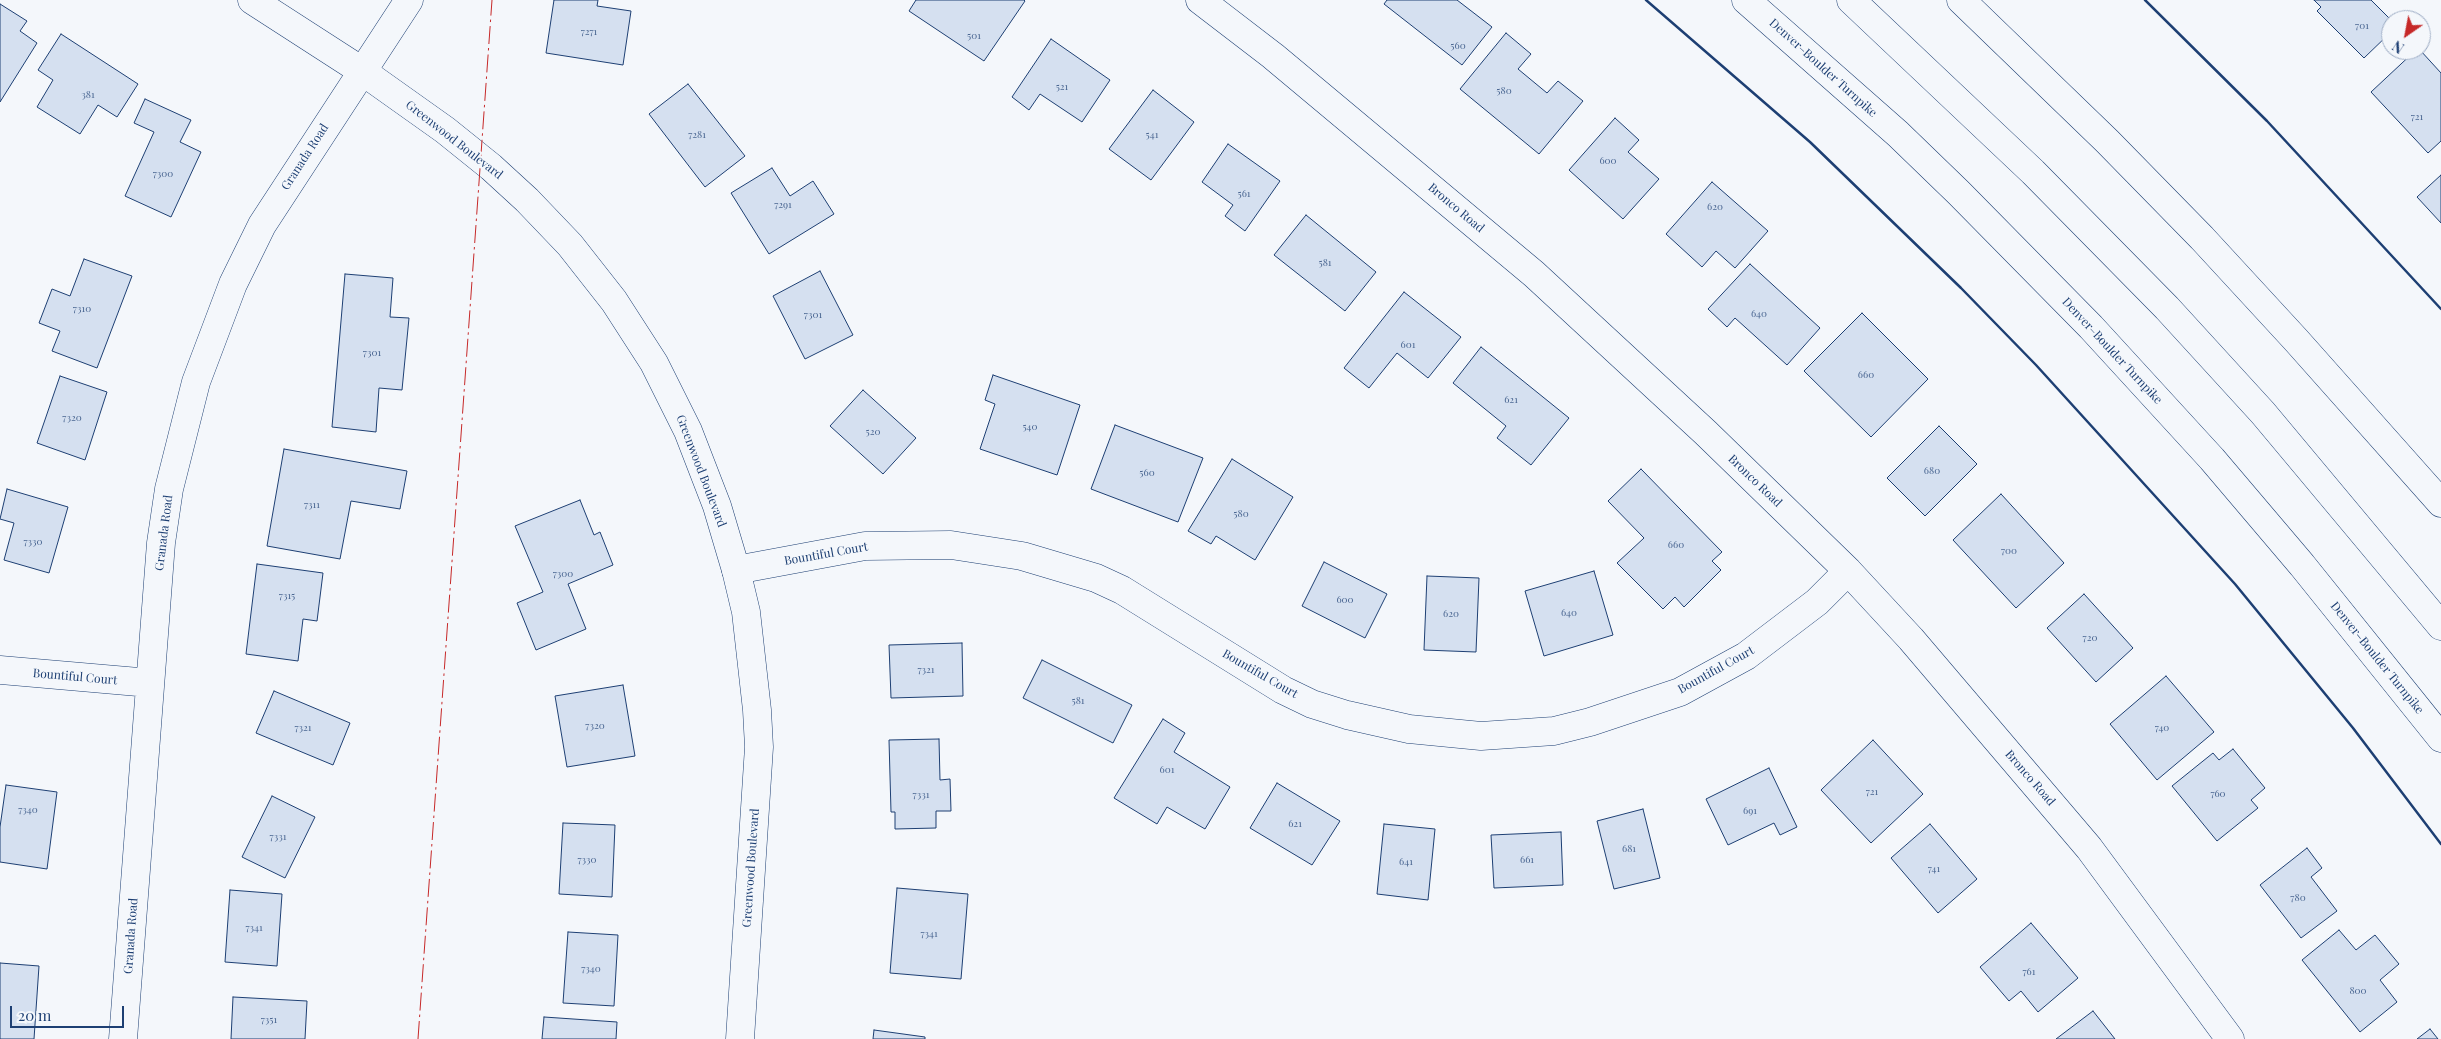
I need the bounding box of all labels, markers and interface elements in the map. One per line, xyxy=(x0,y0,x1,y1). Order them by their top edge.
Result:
north arrow xyxy=(2381,10,2431,60)
street label: Denver–Boulder Turnpike xyxy=(1766,16,1880,120)
house number: 701 xyxy=(2355,20,2369,32)
house number: 7271 xyxy=(581,26,597,38)
house number: 501 xyxy=(967,30,981,42)
text: N xyxy=(2389,36,2408,58)
house number: 560 xyxy=(1450,40,1466,52)
house number: 521 xyxy=(1056,81,1068,93)
house number: 580 xyxy=(1496,85,1512,97)
house number: 381 xyxy=(81,89,95,101)
street label: Greenwood Boulevard xyxy=(403,98,505,182)
house number: 721 xyxy=(2411,111,2423,123)
street label: Granada Road xyxy=(278,121,332,193)
house number: 7281 xyxy=(688,129,706,141)
house number: 541 xyxy=(1146,129,1158,141)
house number: 600 xyxy=(1599,155,1617,167)
house number: 7300 xyxy=(153,168,173,180)
street label: Bronco Road xyxy=(1425,180,1487,236)
house number: 561 xyxy=(1237,188,1251,200)
house number: 7291 xyxy=(774,199,792,211)
house number: 620 xyxy=(1707,201,1723,213)
house number: 581 xyxy=(1318,257,1332,269)
street label: Denver–Boulder Turnpike xyxy=(2059,295,2165,407)
house number: 7310 xyxy=(73,303,91,315)
house number: 640 xyxy=(1751,308,1767,320)
house number: 7301 xyxy=(804,309,822,321)
house number: 601 xyxy=(1401,339,1415,351)
house number: 7301 xyxy=(363,347,381,359)
house number: 660 xyxy=(1858,369,1874,381)
house number: 621 xyxy=(1504,394,1518,406)
house number: 7320 xyxy=(62,412,82,424)
street label: Greenwood Boulevard xyxy=(673,413,729,529)
house number: 540 xyxy=(1022,421,1038,433)
house number: 520 xyxy=(866,426,880,438)
street label: Bronco Road xyxy=(1725,452,1785,510)
house number: 680 xyxy=(1924,465,1940,477)
house number: 560 xyxy=(1139,467,1155,479)
street label: Granada Road xyxy=(152,494,176,572)
house number: 7311 xyxy=(304,499,320,511)
house number: 580 xyxy=(1233,508,1249,520)
house number: 7330 xyxy=(23,536,43,548)
house number: 660 xyxy=(1668,539,1684,551)
street label: Bountiful Court xyxy=(783,540,869,568)
house number: 700 xyxy=(2001,545,2017,557)
house number: 7300 xyxy=(553,568,573,580)
house number: 7315 xyxy=(279,590,295,602)
house number: 600 xyxy=(1336,594,1354,606)
street label: Denver–Boulder Turnpike xyxy=(2327,599,2427,717)
house number: 640 xyxy=(1561,607,1577,619)
house number: 620 xyxy=(1443,608,1459,620)
house number: 720 xyxy=(2083,632,2097,644)
street label: Bountiful Court xyxy=(1675,643,1757,697)
street label: Bountiful Court xyxy=(1220,647,1300,701)
house number: 7321 xyxy=(917,664,935,676)
street label: Bountiful Court xyxy=(32,666,118,688)
house number: 581 xyxy=(1071,695,1085,707)
house number: 7320 xyxy=(585,720,605,732)
house number: 7321 xyxy=(294,722,312,734)
house number: 740 xyxy=(2155,722,2169,734)
street label: Bronco Road xyxy=(2002,747,2058,809)
house number: 601 xyxy=(1160,764,1174,776)
house number: 721 xyxy=(1866,786,1878,798)
house number: 760 xyxy=(2210,788,2226,800)
house number: 7331 xyxy=(913,789,929,801)
house number: 7340 xyxy=(18,804,38,816)
house number: 691 xyxy=(1743,805,1757,817)
street label: Greenwood Boulevard xyxy=(740,808,762,928)
house number: 621 xyxy=(1288,818,1302,830)
house number: 7331 xyxy=(270,831,286,843)
house number: 681 xyxy=(1622,843,1636,855)
house number: 7330 xyxy=(577,854,597,866)
house number: 661 xyxy=(1520,854,1534,866)
house number: 641 xyxy=(1399,856,1413,868)
house number: 741 xyxy=(1928,863,1940,875)
house number: 780 xyxy=(2290,892,2306,904)
street label: Granada Road xyxy=(121,898,141,974)
house number: 7341 xyxy=(245,922,263,934)
house number: 7341 xyxy=(920,928,938,940)
house number: 7340 xyxy=(581,963,601,975)
house number: 761 xyxy=(2023,966,2035,978)
house number: 800 xyxy=(2349,985,2367,997)
scale bar xyxy=(12,996,126,1028)
text: 20 m xyxy=(18,1005,51,1025)
house number: 7351 xyxy=(261,1014,277,1026)

